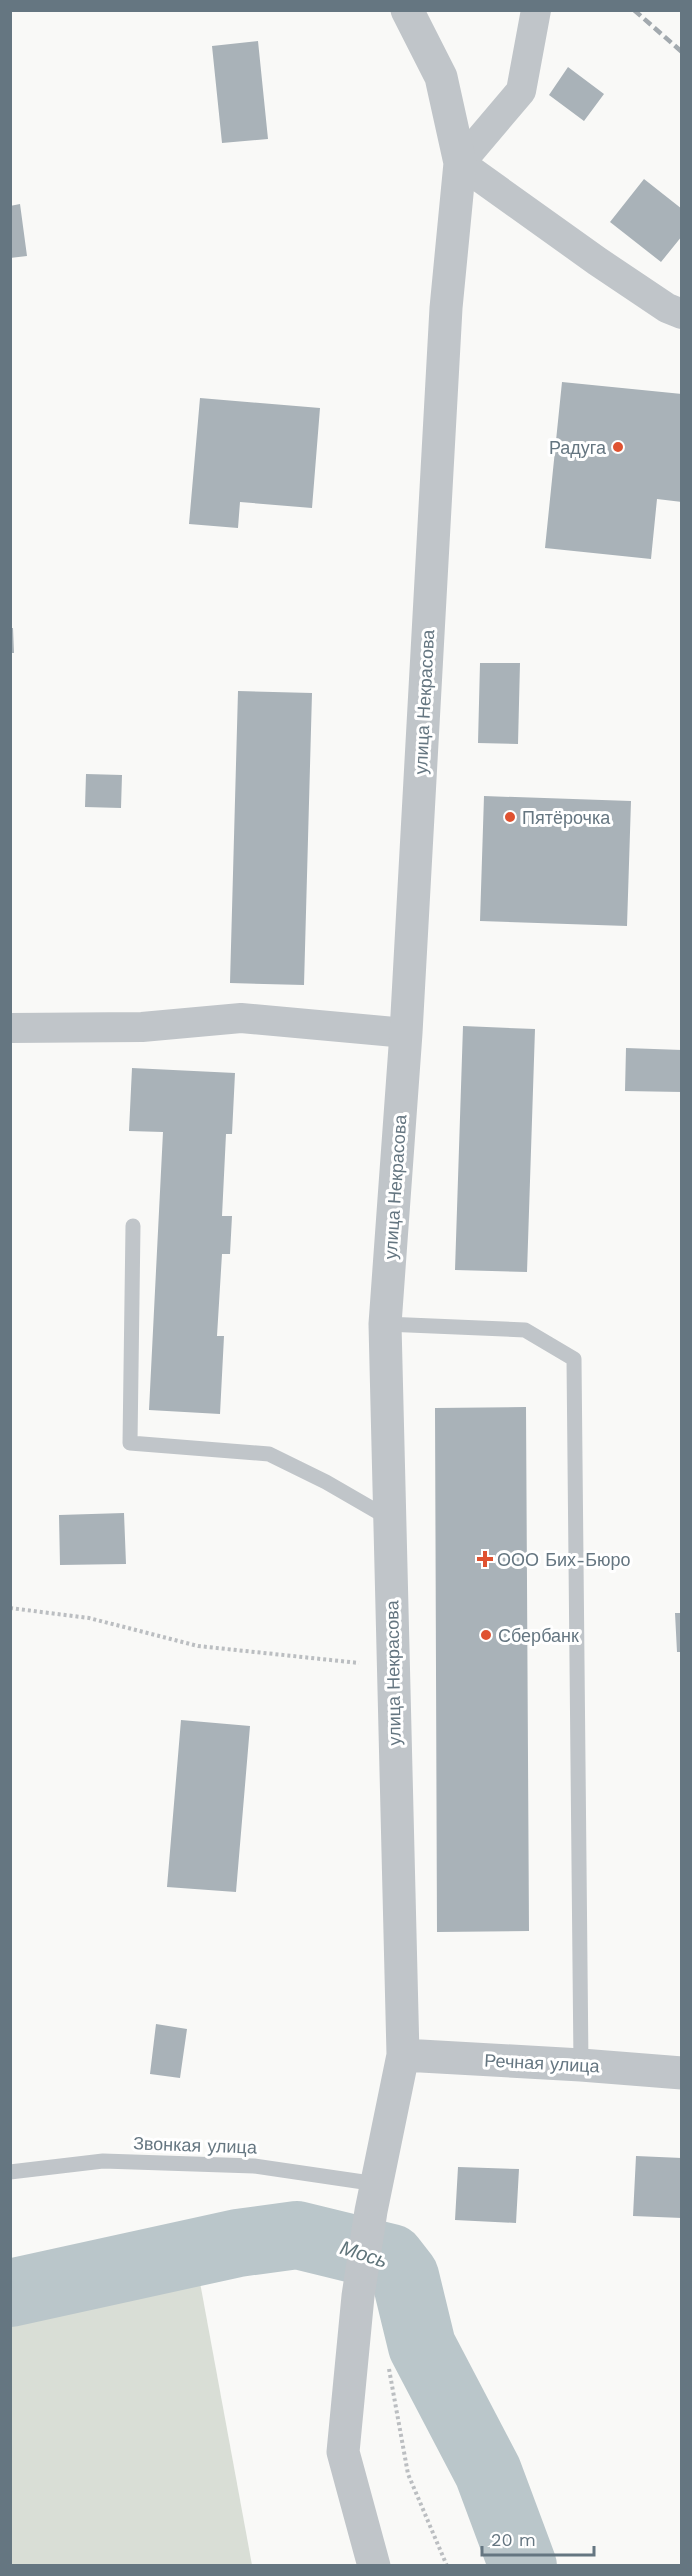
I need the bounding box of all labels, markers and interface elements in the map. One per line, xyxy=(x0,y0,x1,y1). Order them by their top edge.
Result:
place label: Радуга xyxy=(549,437,607,458)
marker: Радуга xyxy=(611,440,625,454)
street label: улица Некрасова xyxy=(410,628,438,775)
place label: Пятёрочка xyxy=(522,807,611,828)
marker: Пятёрочка xyxy=(503,810,517,824)
street label: улица Некрасова xyxy=(379,1113,411,1260)
place label: ООО Бих-Бюро xyxy=(497,1549,631,1570)
marker: ООО Бих-Бюро xyxy=(478,1552,492,1566)
street label: улица Некрасова xyxy=(381,1599,405,1746)
place label: Сбербанк xyxy=(498,1625,579,1646)
marker: Сбербанк xyxy=(479,1628,493,1642)
street label: Речная улица xyxy=(484,2049,601,2077)
street label: Звонкая улица xyxy=(133,2132,258,2158)
water label: Мось xyxy=(337,2235,391,2273)
scale bar xyxy=(482,2519,594,2557)
text: 20 m xyxy=(491,2529,536,2550)

